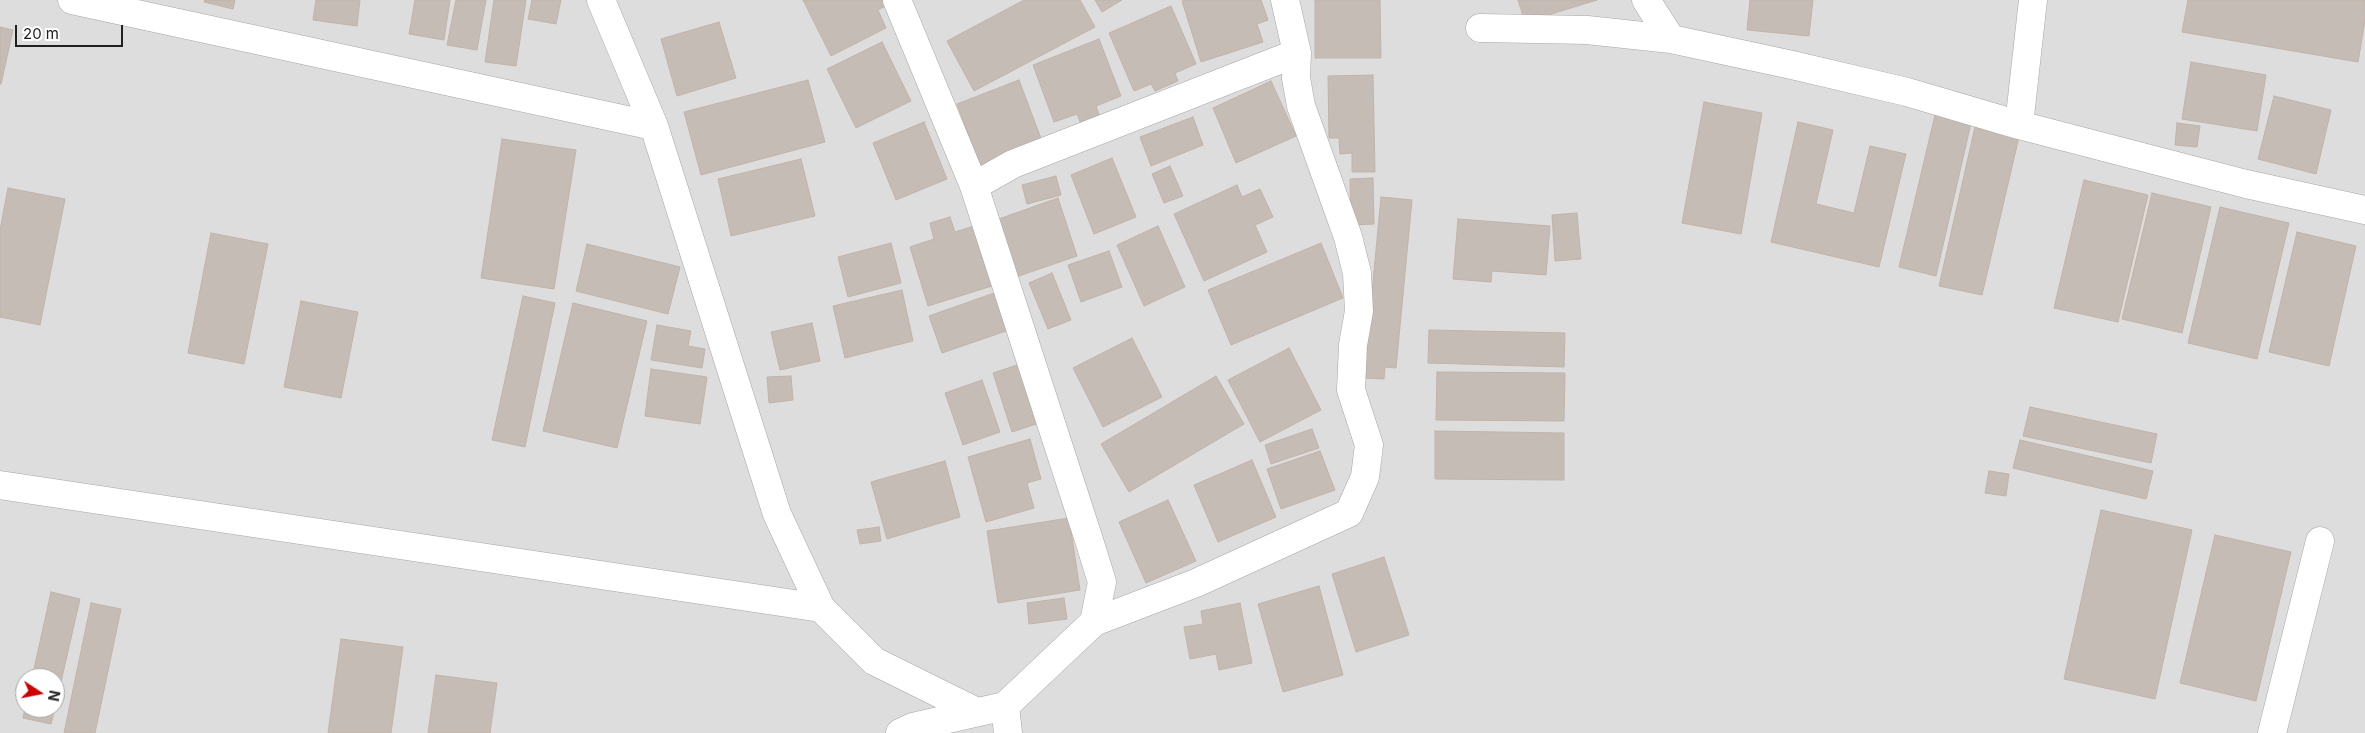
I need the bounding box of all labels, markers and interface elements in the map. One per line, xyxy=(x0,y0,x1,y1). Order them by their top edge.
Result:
scale bar xyxy=(18,15,125,47)
text: 20 m xyxy=(23,24,59,43)
north arrow xyxy=(15,668,65,718)
text: N xyxy=(45,689,64,703)

